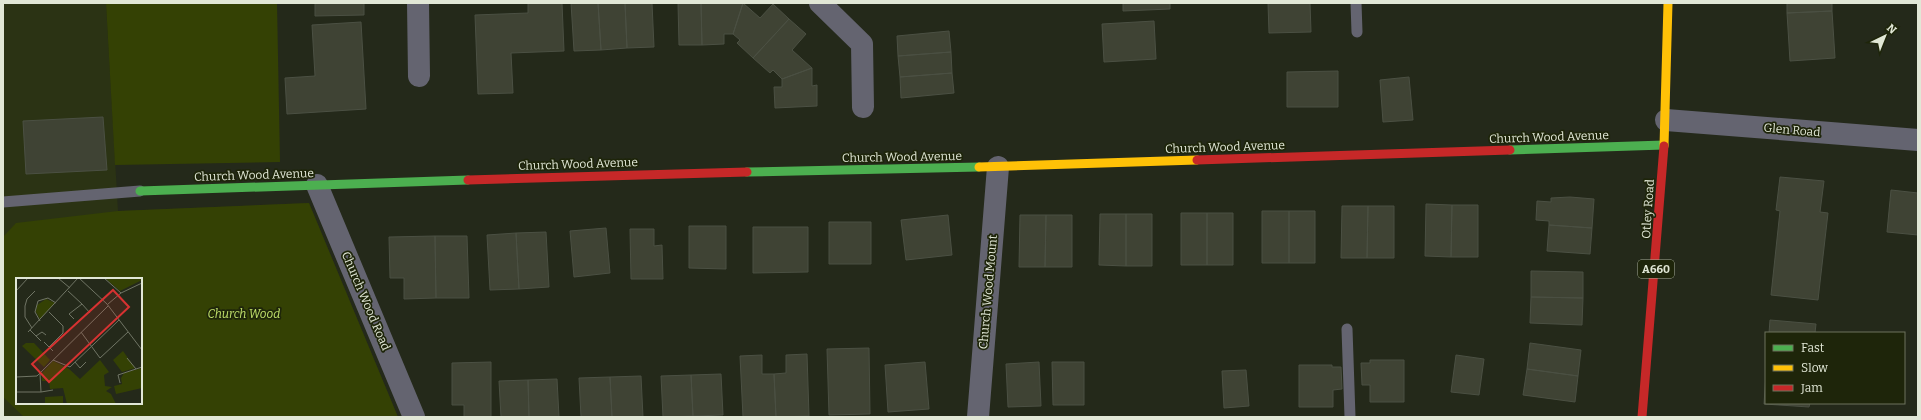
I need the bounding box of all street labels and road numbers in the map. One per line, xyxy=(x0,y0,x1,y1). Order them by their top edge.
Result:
street label: Glen Road xyxy=(1763,121,1821,139)
street label: Church Wood Avenue xyxy=(1489,128,1609,146)
street label: Church Wood Avenue xyxy=(1165,138,1285,156)
street label: Church Wood Avenue xyxy=(842,149,962,165)
street label: Church Wood Avenue xyxy=(518,155,638,173)
street label: Church Wood Avenue xyxy=(194,166,314,184)
street label: Otley Road xyxy=(1639,179,1657,239)
street label: Church Wood Mount xyxy=(976,234,1000,350)
street label: Church Wood Road xyxy=(339,249,393,353)
road number: A660 xyxy=(1638,260,1674,278)

